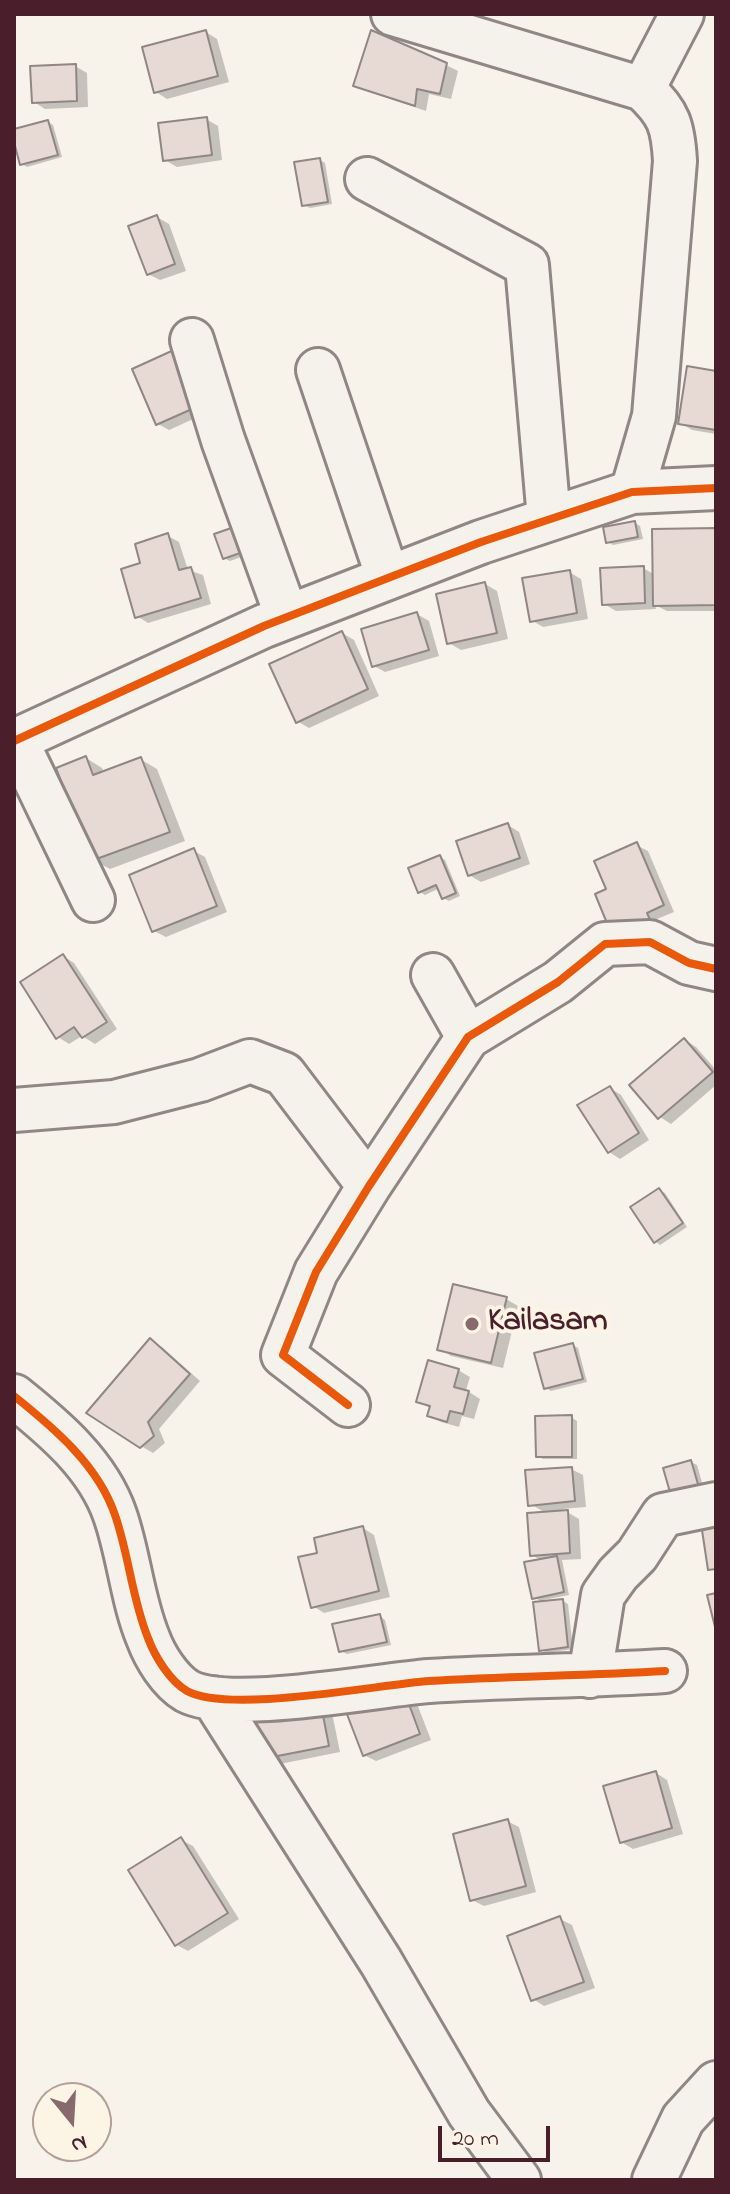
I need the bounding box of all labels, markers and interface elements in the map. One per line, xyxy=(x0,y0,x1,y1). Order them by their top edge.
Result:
place label: Kailasam xyxy=(488,1305,608,1343)
marker: Kailasam xyxy=(463,1315,481,1333)
north arrow xyxy=(32,2082,112,2162)
scale bar xyxy=(442,2110,554,2160)
text: 20 m xyxy=(452,2122,499,2157)
text: N xyxy=(67,2125,91,2160)

